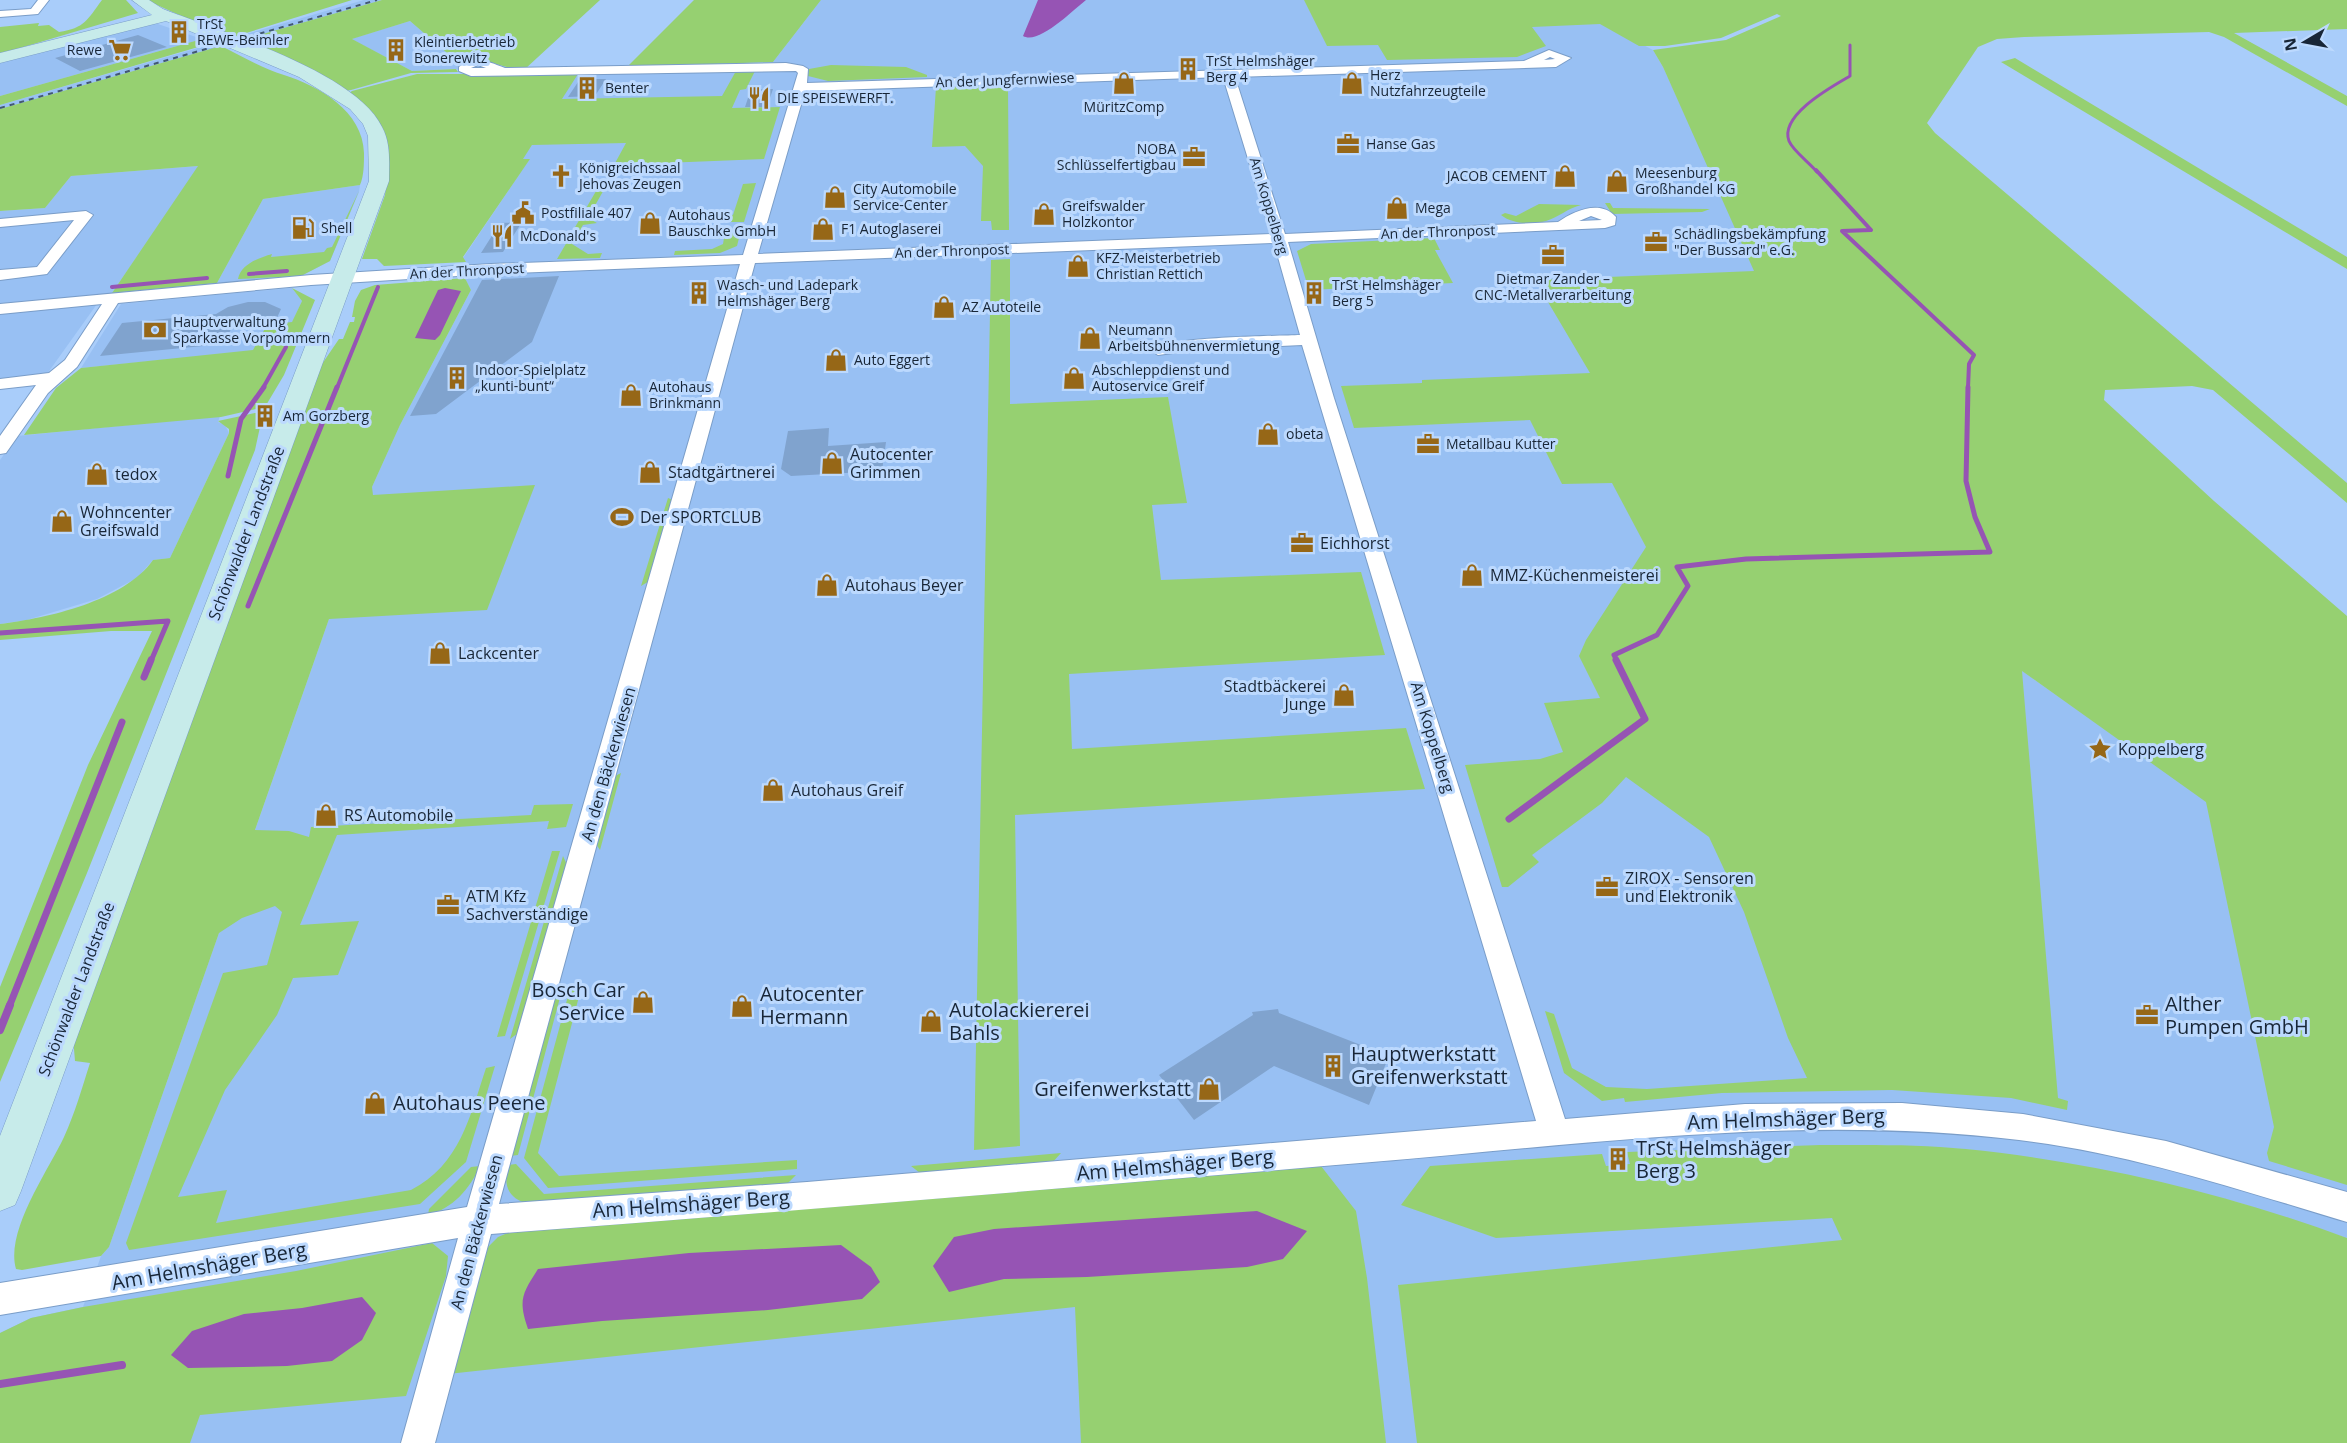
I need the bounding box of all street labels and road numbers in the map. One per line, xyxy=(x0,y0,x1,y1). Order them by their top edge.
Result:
street label: An der Jungfernwiese xyxy=(935,68,1075,91)
street label: Am Koppelberg xyxy=(1246,155,1293,257)
street label: An der Thronpost xyxy=(1380,220,1496,243)
street label: An der Thronpost xyxy=(894,239,1010,262)
street label: An der Thronpost xyxy=(409,258,525,283)
street label: Schönwalder Landstraße xyxy=(203,443,289,623)
street label: Am Koppelberg xyxy=(1406,679,1460,796)
street label: An den Bäckerwiesen xyxy=(575,684,641,844)
street label: Schönwalder Landstraße xyxy=(33,899,119,1079)
street label: Am Helmshäger Berg xyxy=(1687,1102,1885,1135)
street label: Am Helmshäger Berg xyxy=(1075,1142,1275,1187)
street label: An den Bäckerwiesen xyxy=(445,1152,507,1312)
street label: Am Helmshäger Berg xyxy=(592,1183,791,1224)
street label: Am Helmshäger Berg xyxy=(109,1235,309,1296)

